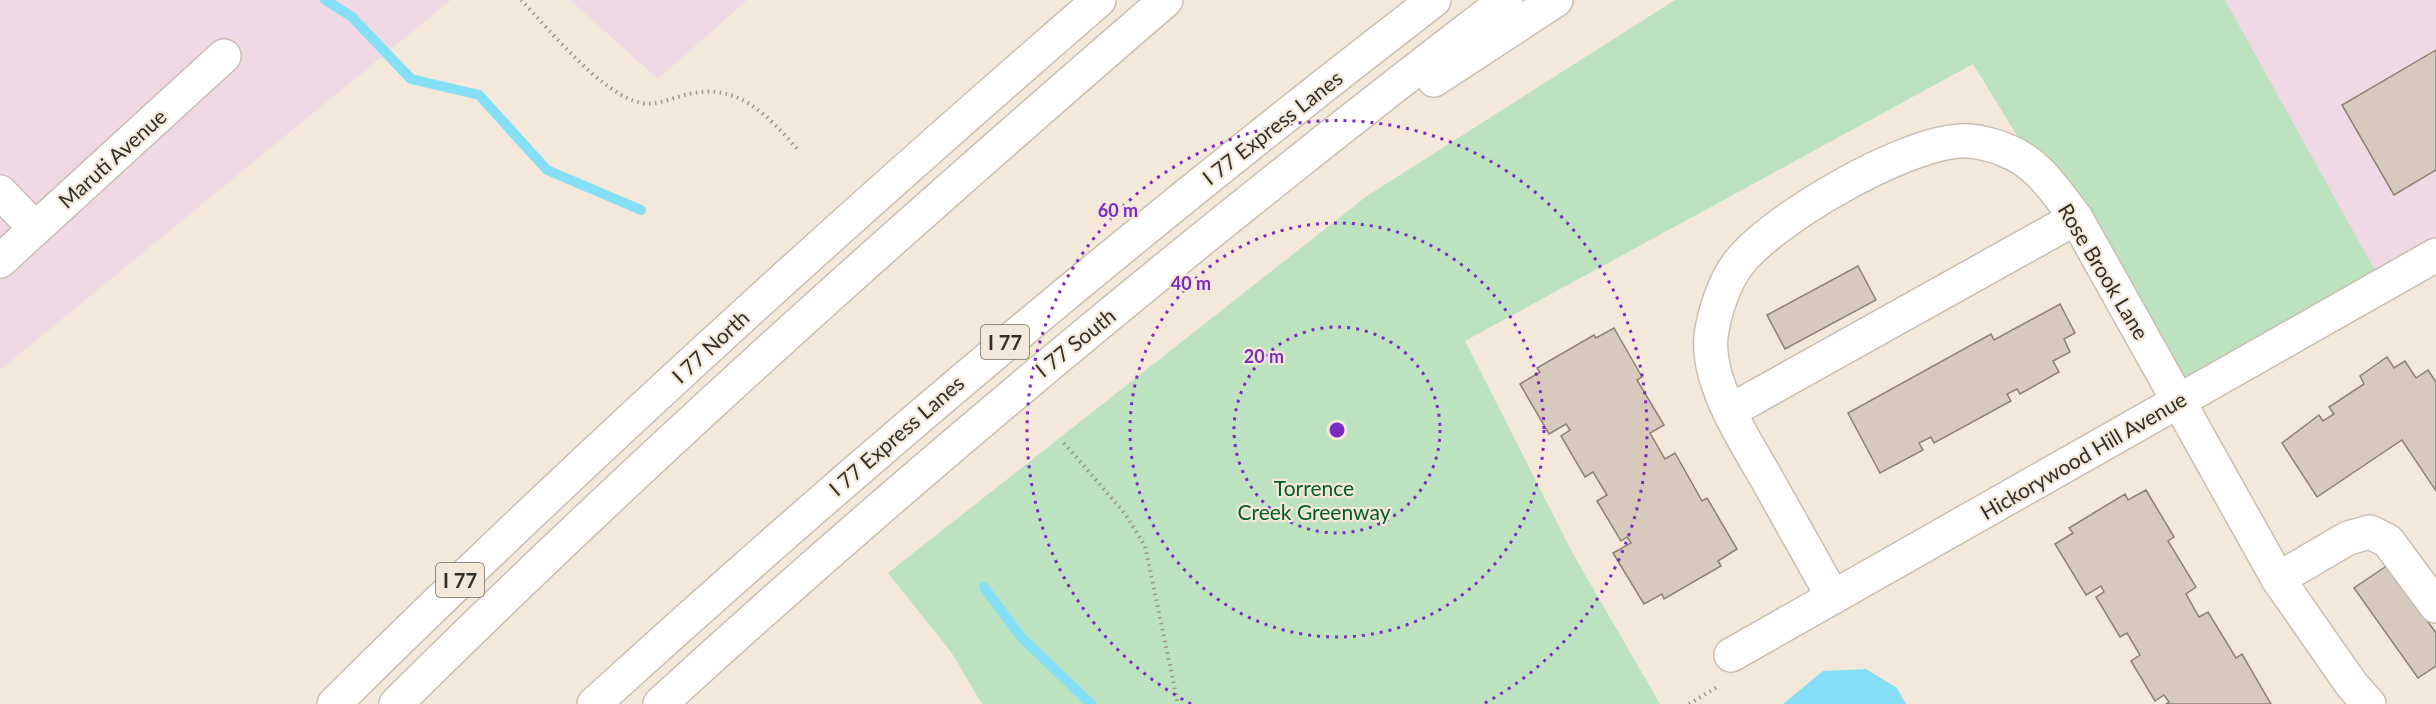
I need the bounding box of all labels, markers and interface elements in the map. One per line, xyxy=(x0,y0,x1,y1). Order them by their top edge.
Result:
street label: I 77 Express Lanes xyxy=(1197,65,1347,189)
street label: Maruti Avenue xyxy=(53,103,171,213)
street label: Rose Brook Lane xyxy=(2054,198,2154,344)
text: 60 m xyxy=(1098,199,1138,221)
text: 40 m xyxy=(1171,272,1211,294)
street label: I 77 South xyxy=(1030,302,1120,382)
street label: I 77 North xyxy=(667,304,753,388)
road number: I 77 xyxy=(981,325,1029,359)
text: 20 m xyxy=(1244,345,1284,367)
street label: I 77 Express Lanes xyxy=(824,370,968,500)
street label: Hickorywood Hill Avenue xyxy=(1976,386,2190,524)
centre of rings xyxy=(1327,420,1347,440)
park label: Torrence Creek Greenway xyxy=(1237,475,1391,524)
road number: I 77 xyxy=(436,563,484,597)

